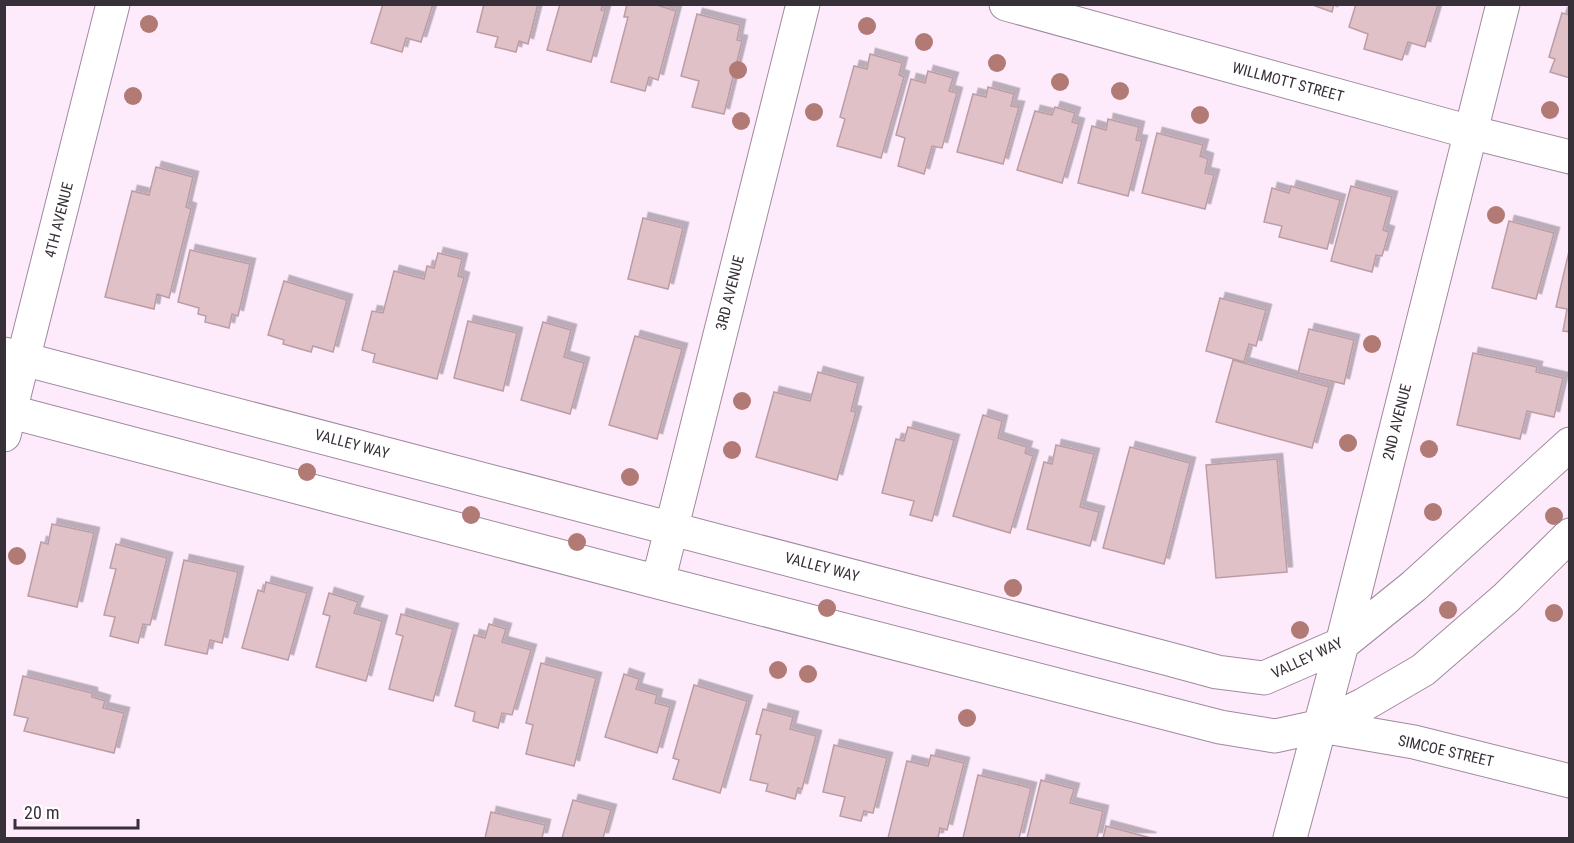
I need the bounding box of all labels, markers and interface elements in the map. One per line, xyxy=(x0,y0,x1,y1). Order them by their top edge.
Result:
street label: WILLMOTT STREET xyxy=(1230,58,1346,106)
street label: 4TH AVENUE xyxy=(41,180,77,260)
street label: 3RD AVENUE xyxy=(712,254,748,332)
street label: 2ND AVENUE xyxy=(1379,382,1415,462)
street label: VALLEY WAY xyxy=(313,425,391,463)
street label: VALLEY WAY xyxy=(783,548,861,586)
street label: VALLEY WAY xyxy=(1269,634,1346,682)
street label: SIMCOE STREET xyxy=(1396,731,1496,771)
scale bar xyxy=(15,792,138,830)
text: 20 m xyxy=(24,802,59,823)

